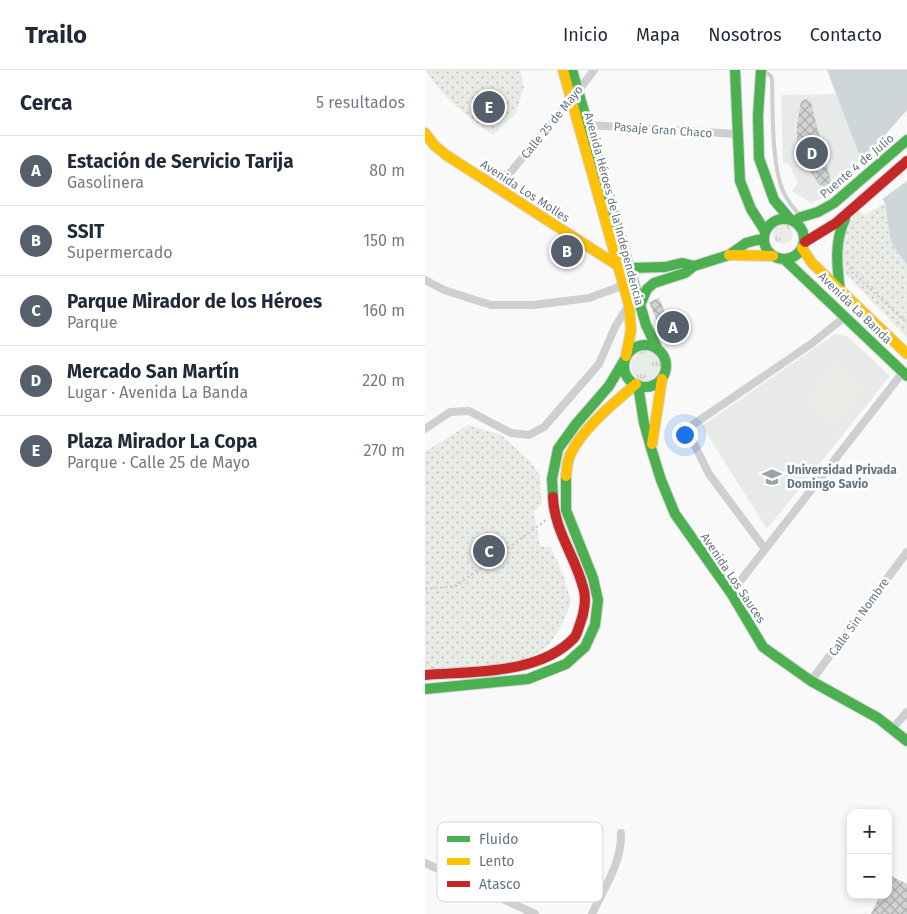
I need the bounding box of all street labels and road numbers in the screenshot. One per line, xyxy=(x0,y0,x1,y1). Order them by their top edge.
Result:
street label: Calle 25 de Mayo xyxy=(518,83,586,161)
street label: Avenida Héroes de la Independencia xyxy=(581,111,647,307)
street label: Pasaje Gran Chaco xyxy=(613,120,713,140)
street label: Puente 4 de Julio xyxy=(817,131,897,201)
street label: Avenida Los Molles xyxy=(478,157,573,225)
street label: Avenida La Banda xyxy=(815,269,895,347)
street label: Avenida Los Sauces xyxy=(698,530,769,626)
street label: Calle Sin Nombre xyxy=(826,575,892,659)

